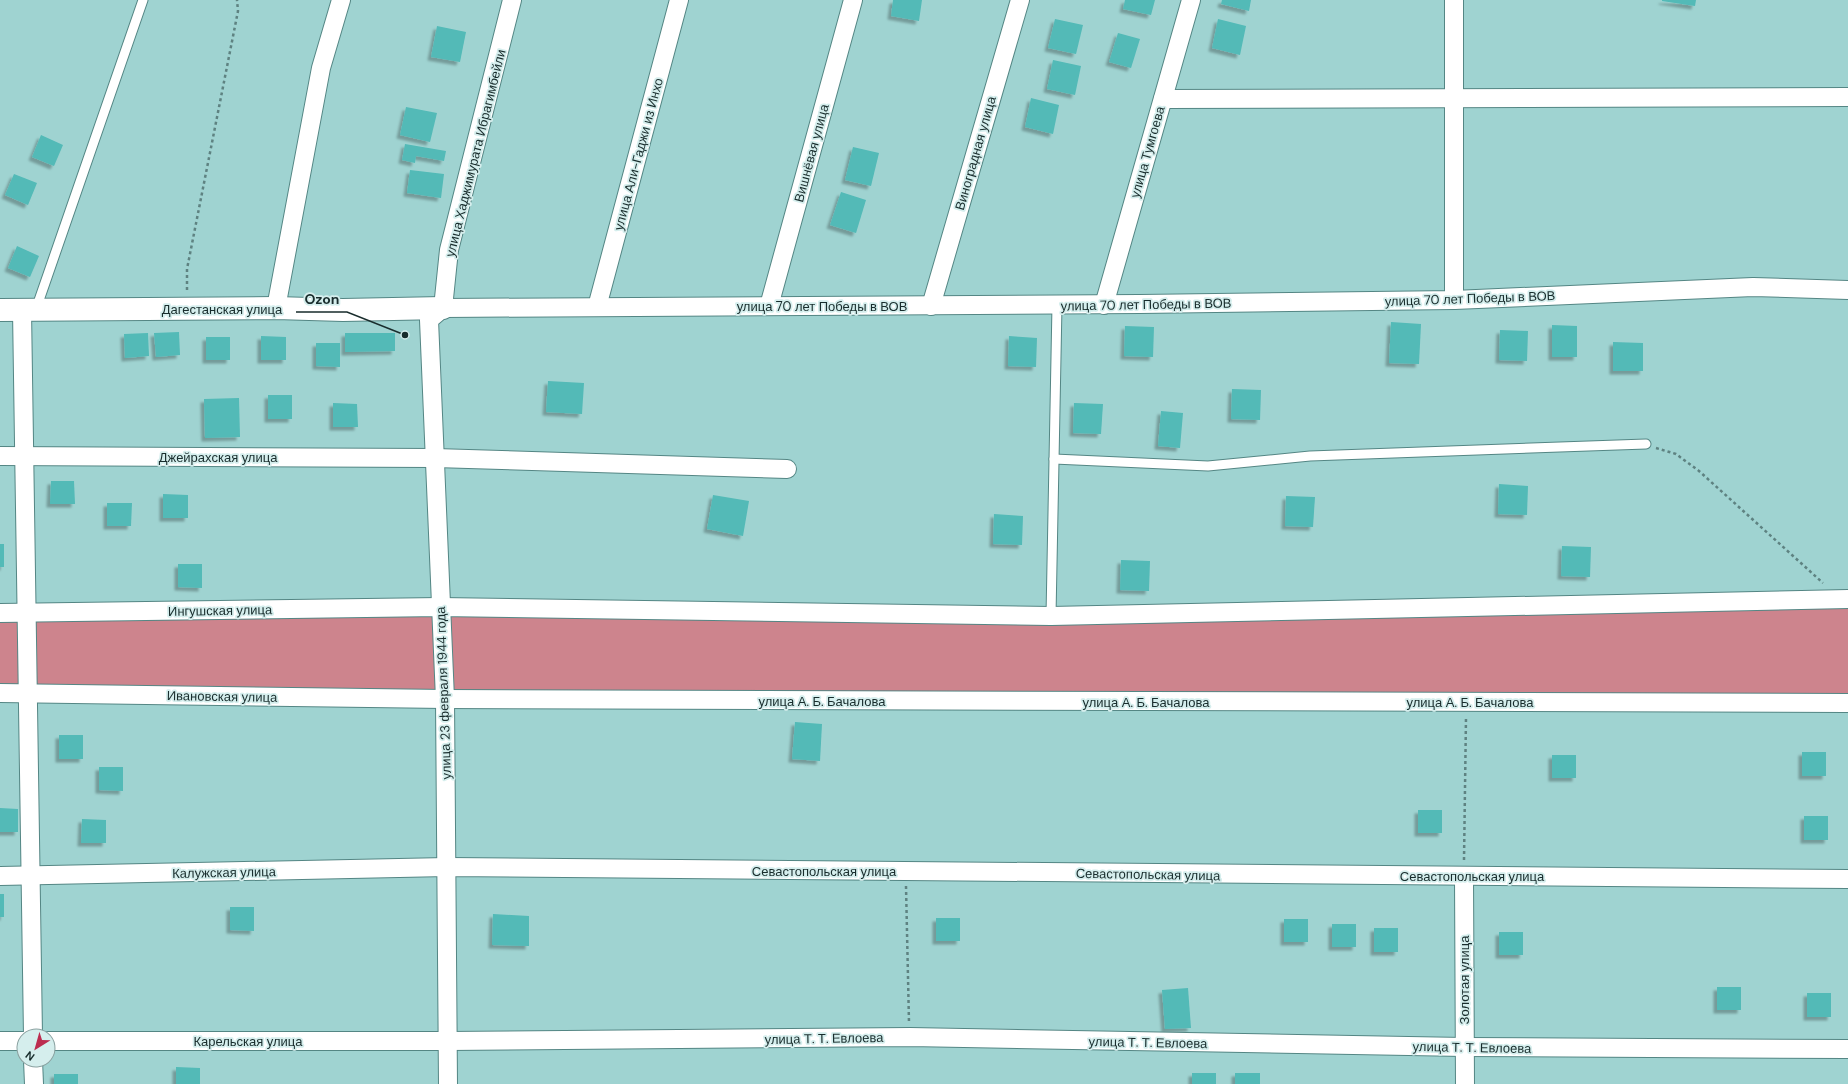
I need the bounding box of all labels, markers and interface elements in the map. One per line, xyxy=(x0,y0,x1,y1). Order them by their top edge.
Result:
street label: улица Хаджимурата Ибрагимбейли xyxy=(441,48,510,259)
street label: улица Али-Гаджи из Инхо xyxy=(610,76,667,232)
street label: Виноградная улица xyxy=(951,93,1000,212)
street label: Вишнёвая улица xyxy=(790,101,833,204)
street label: улица Тумгоева xyxy=(1126,104,1169,200)
callout: Ozon xyxy=(296,286,347,312)
street label: улица 70 лет Победы в ВОВ xyxy=(1384,287,1556,310)
text: Ozon xyxy=(304,290,340,308)
street label: улица 70 лет Победы в ВОВ xyxy=(1061,295,1231,314)
street label: улица 70 лет Победы в ВОВ xyxy=(737,298,907,315)
street label: Дагестанская улица xyxy=(162,301,283,318)
street label: Джейрахская улица xyxy=(159,449,278,466)
street label: Ингушская улица xyxy=(168,601,273,620)
street label: улица 23 февраля 1944 года xyxy=(432,606,455,780)
street label: Ивановская улица xyxy=(167,687,278,706)
street label: улица А. Б. Бачалова xyxy=(759,693,886,710)
street label: улица А. Б. Бачалова xyxy=(1083,694,1210,711)
street label: улица А. Б. Бачалова xyxy=(1407,694,1534,711)
street label: Калужская улица xyxy=(172,863,277,882)
street label: Севастопольская улица xyxy=(752,863,897,880)
street label: Севастопольская улица xyxy=(1076,865,1221,884)
street label: Севастопольская улица xyxy=(1400,868,1545,885)
street label: Золотая улица xyxy=(1456,935,1473,1024)
north arrow xyxy=(16,1028,56,1068)
street label: улица Т. Т. Евлоева xyxy=(765,1029,884,1048)
street label: Карельская улица xyxy=(193,1033,303,1050)
street label: улица Т. Т. Евлоева xyxy=(1089,1033,1208,1052)
street label: улица Т. Т. Евлоева xyxy=(1413,1038,1532,1057)
text: N xyxy=(23,1048,37,1064)

